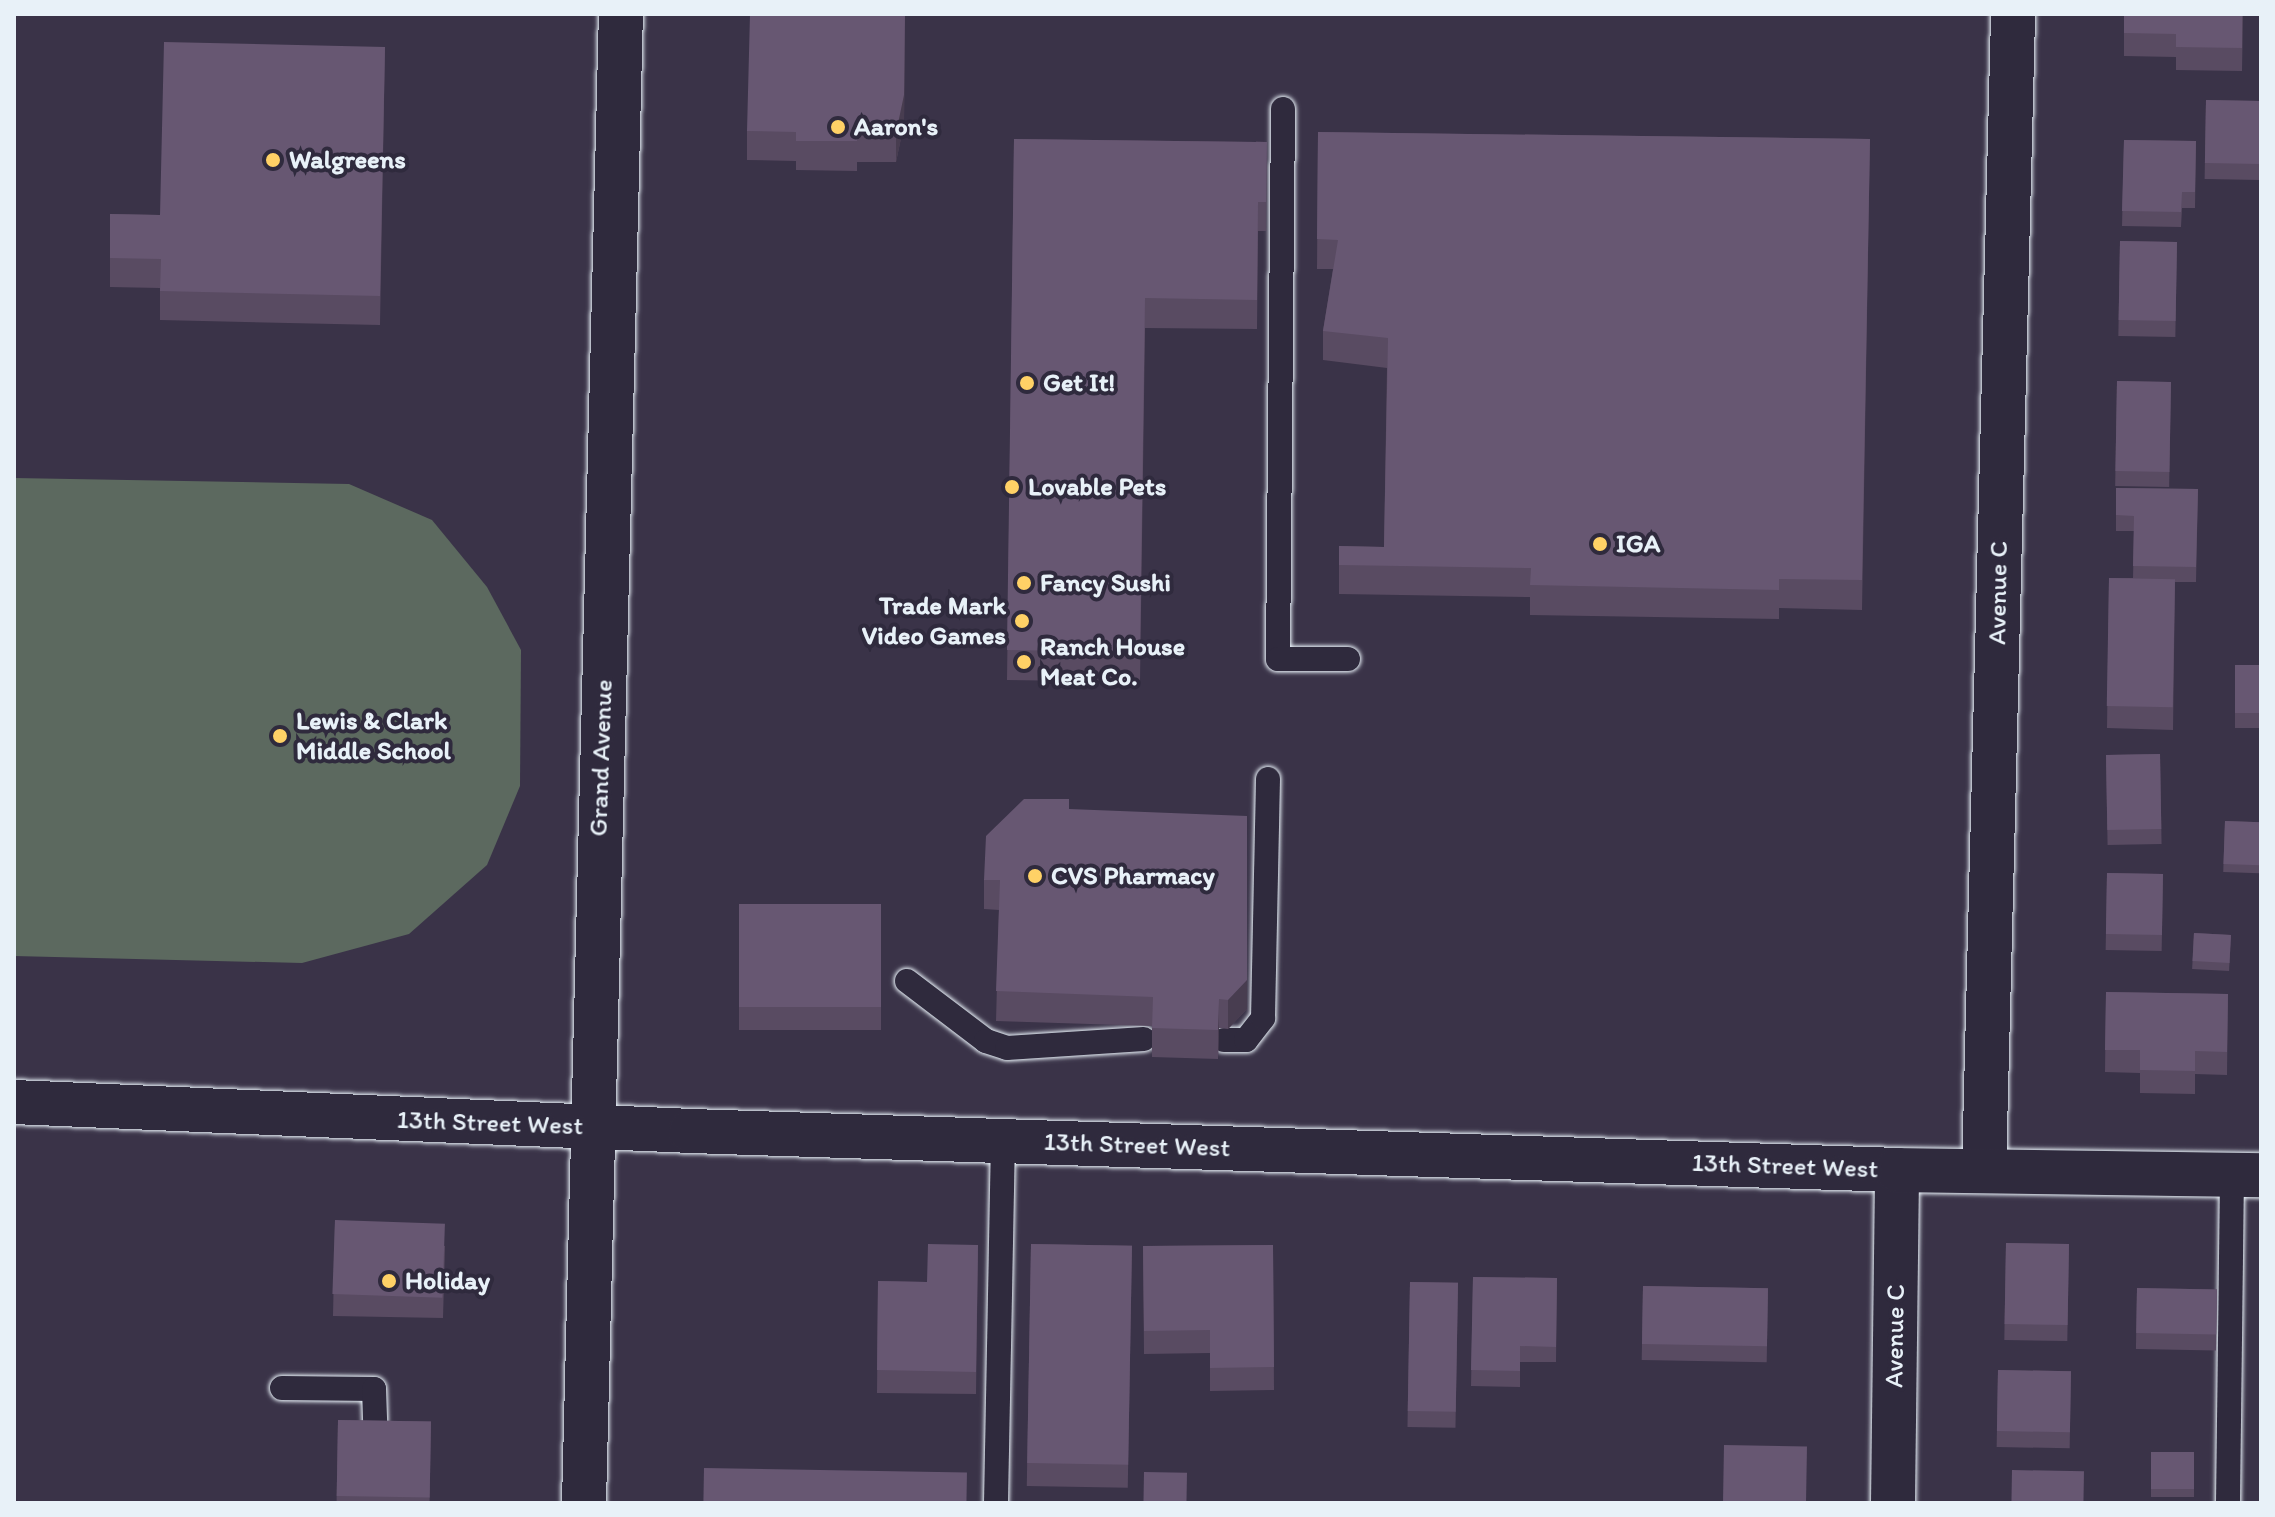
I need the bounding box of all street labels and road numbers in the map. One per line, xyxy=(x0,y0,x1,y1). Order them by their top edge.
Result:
street label: Avenue C xyxy=(1981,541,2015,645)
street label: Grand Avenue xyxy=(583,679,619,837)
street label: 13th Street West xyxy=(397,1104,583,1142)
street label: 13th Street West xyxy=(1044,1126,1230,1164)
street label: 13th Street West xyxy=(1692,1147,1878,1185)
street label: Avenue C xyxy=(1878,1284,1912,1388)

